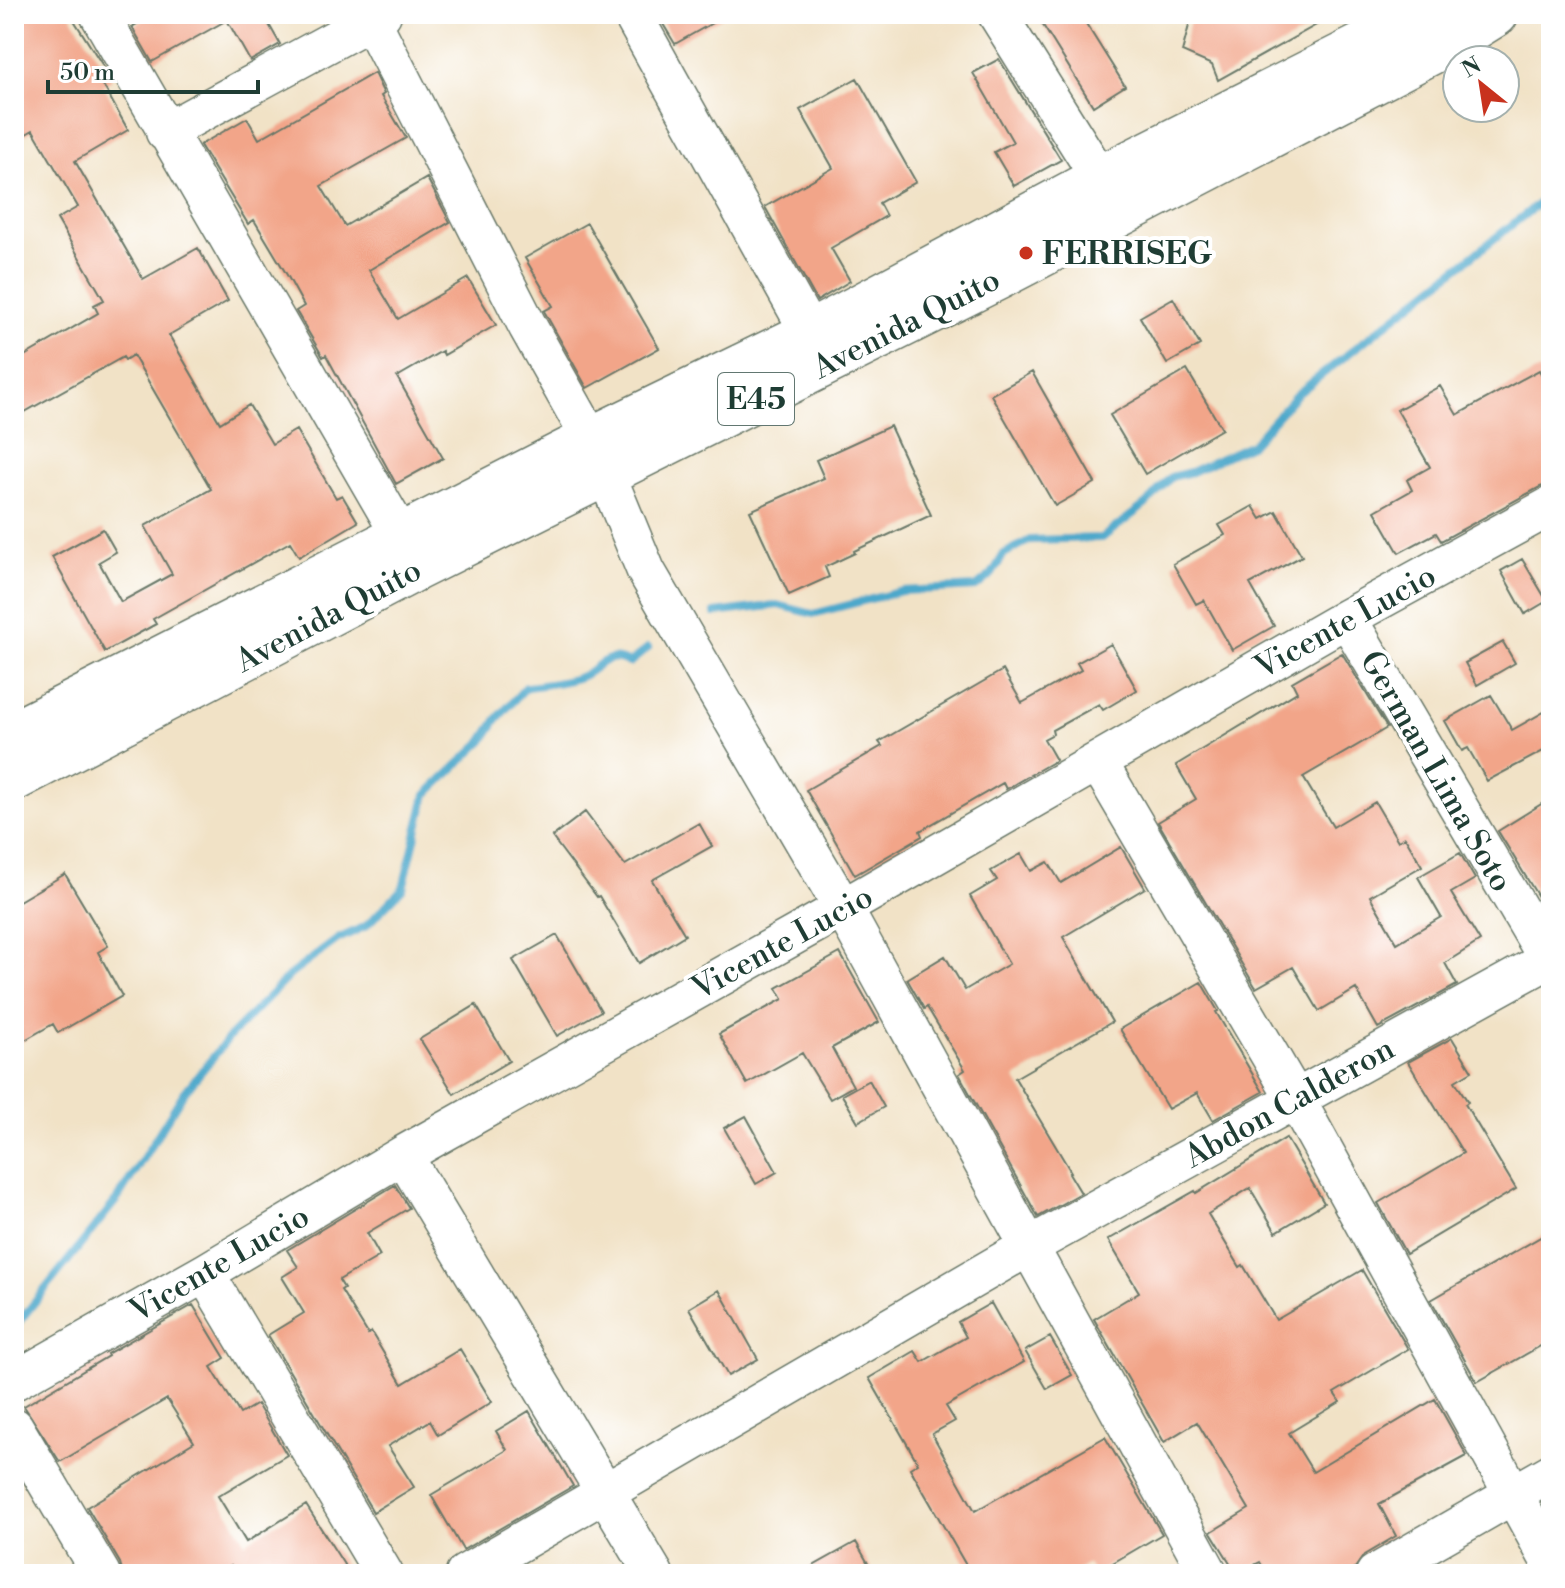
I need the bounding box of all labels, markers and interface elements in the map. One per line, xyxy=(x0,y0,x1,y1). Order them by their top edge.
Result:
scale bar xyxy=(48,44,258,94)
north arrow xyxy=(1441,44,1521,124)
text: N xyxy=(1457,52,1487,84)
text: 50 m xyxy=(60,58,115,88)
place label: FERRISEG xyxy=(1042,234,1212,274)
marker: FERRISEG xyxy=(1017,244,1035,262)
street label: Avenida Quito xyxy=(805,260,1007,389)
road number: E45 xyxy=(718,373,794,425)
street label: Avenida Quito xyxy=(228,550,428,682)
street label: Vicente Lucio xyxy=(1247,556,1443,689)
street label: German Lima Soto xyxy=(1351,644,1521,899)
street label: Vicente Lucio xyxy=(684,877,880,1010)
street label: Abdon Calderon xyxy=(1177,1029,1401,1178)
street label: Vicente Lucio xyxy=(122,1196,317,1332)

